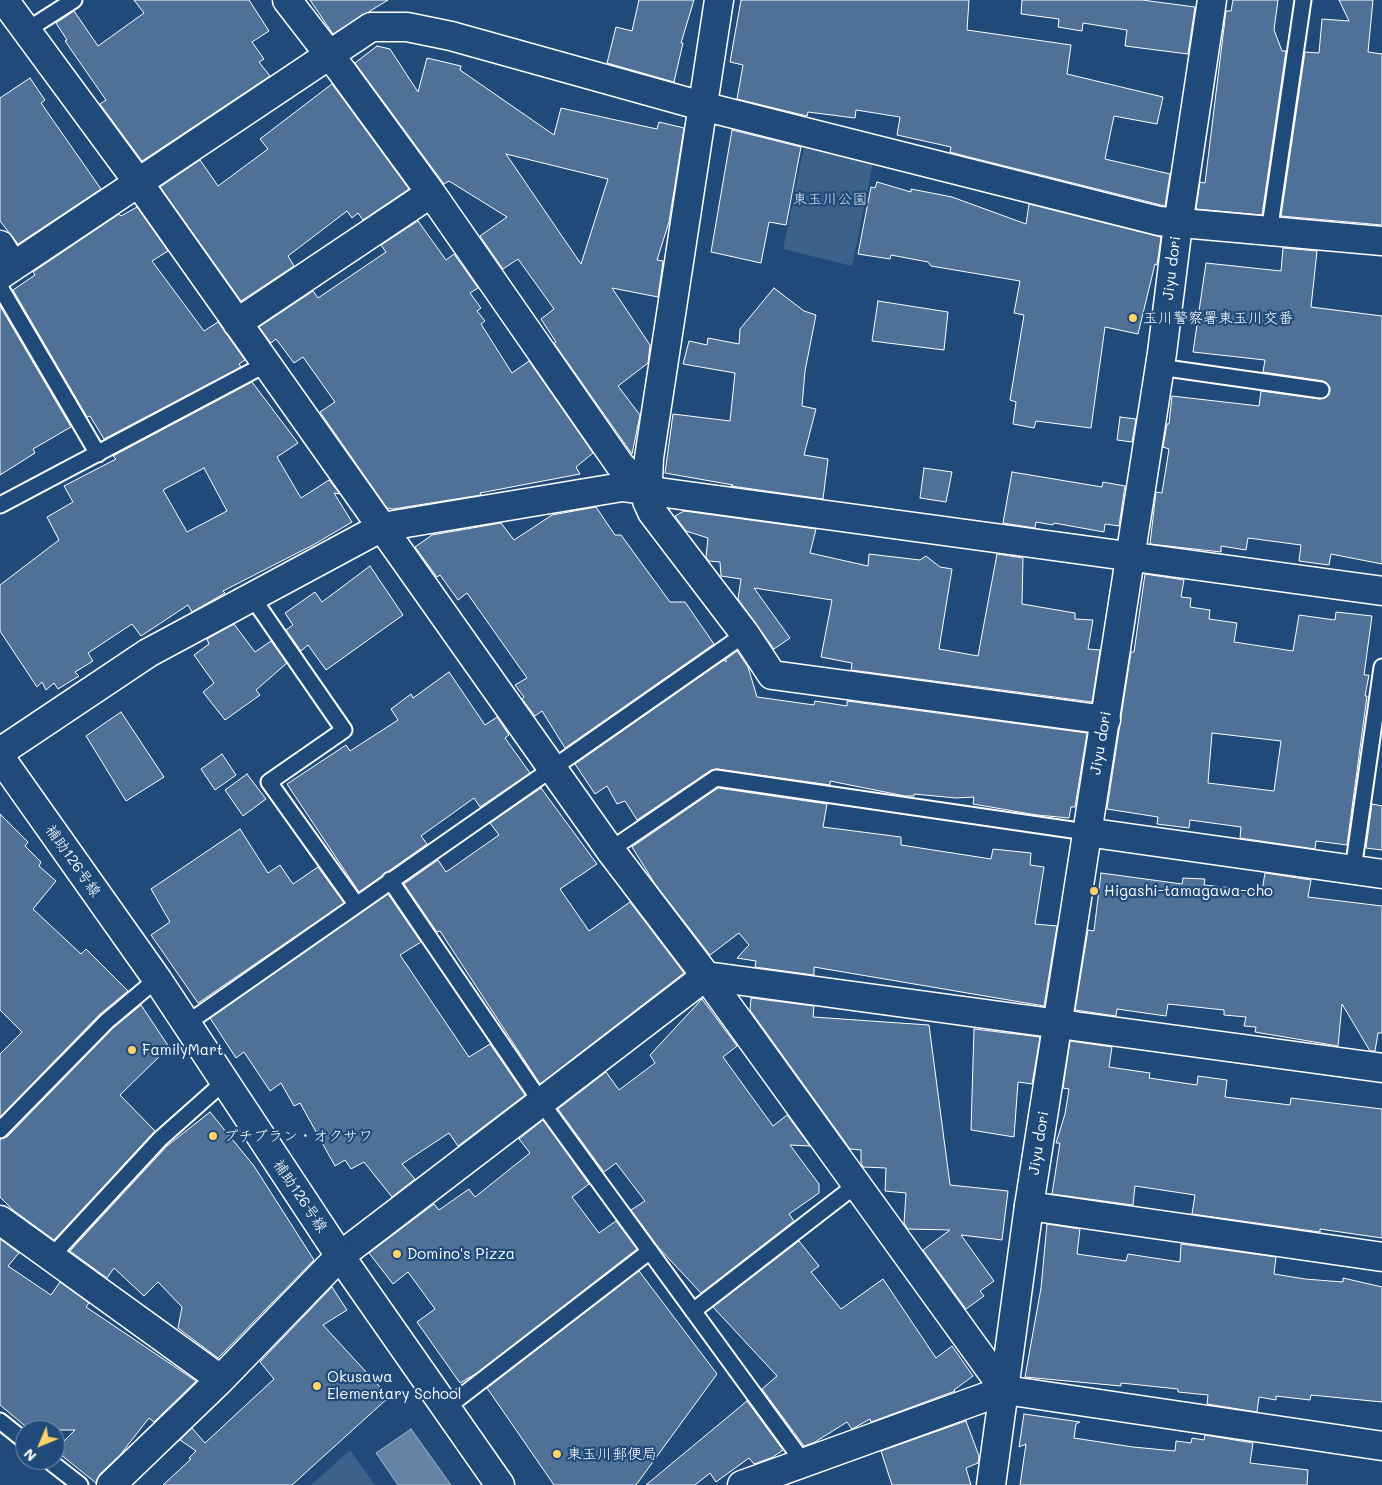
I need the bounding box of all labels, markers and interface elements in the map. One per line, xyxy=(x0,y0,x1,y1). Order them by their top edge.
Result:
park label: 東玉川公園 xyxy=(793,190,867,208)
street label: Jiyu dori xyxy=(1159,235,1185,301)
place label: 玉川警察署東玉川交番 xyxy=(1143,309,1293,327)
marker: 玉川警察署東玉川交番 xyxy=(1127,312,1139,324)
street label: Jiyu dori xyxy=(1087,710,1115,776)
street label: 補助126号線 xyxy=(42,821,104,901)
place label: Higashi-tamagawa-cho xyxy=(1104,882,1273,900)
marker: Higashi-tamagawa-cho xyxy=(1088,885,1100,897)
place label: FamilyMart xyxy=(142,1041,223,1059)
marker: FamilyMart xyxy=(126,1044,138,1056)
street label: Jiyu dori xyxy=(1025,1110,1053,1176)
place label: プチブラン・オクサワ xyxy=(223,1127,373,1145)
marker: プチブラン・オクサワ xyxy=(207,1130,219,1142)
street label: 補助126号線 xyxy=(269,1156,331,1236)
place label: Domino's Pizza xyxy=(407,1245,515,1263)
marker: Domino's Pizza xyxy=(391,1248,403,1260)
place label: Okusawa Elementary School xyxy=(327,1368,462,1403)
marker: Okusawa Elementary School xyxy=(311,1380,323,1392)
north arrow xyxy=(15,1420,65,1470)
text: N xyxy=(19,1445,40,1466)
place label: 東玉川郵便局 xyxy=(567,1445,657,1463)
marker: 東玉川郵便局 xyxy=(551,1448,563,1460)

